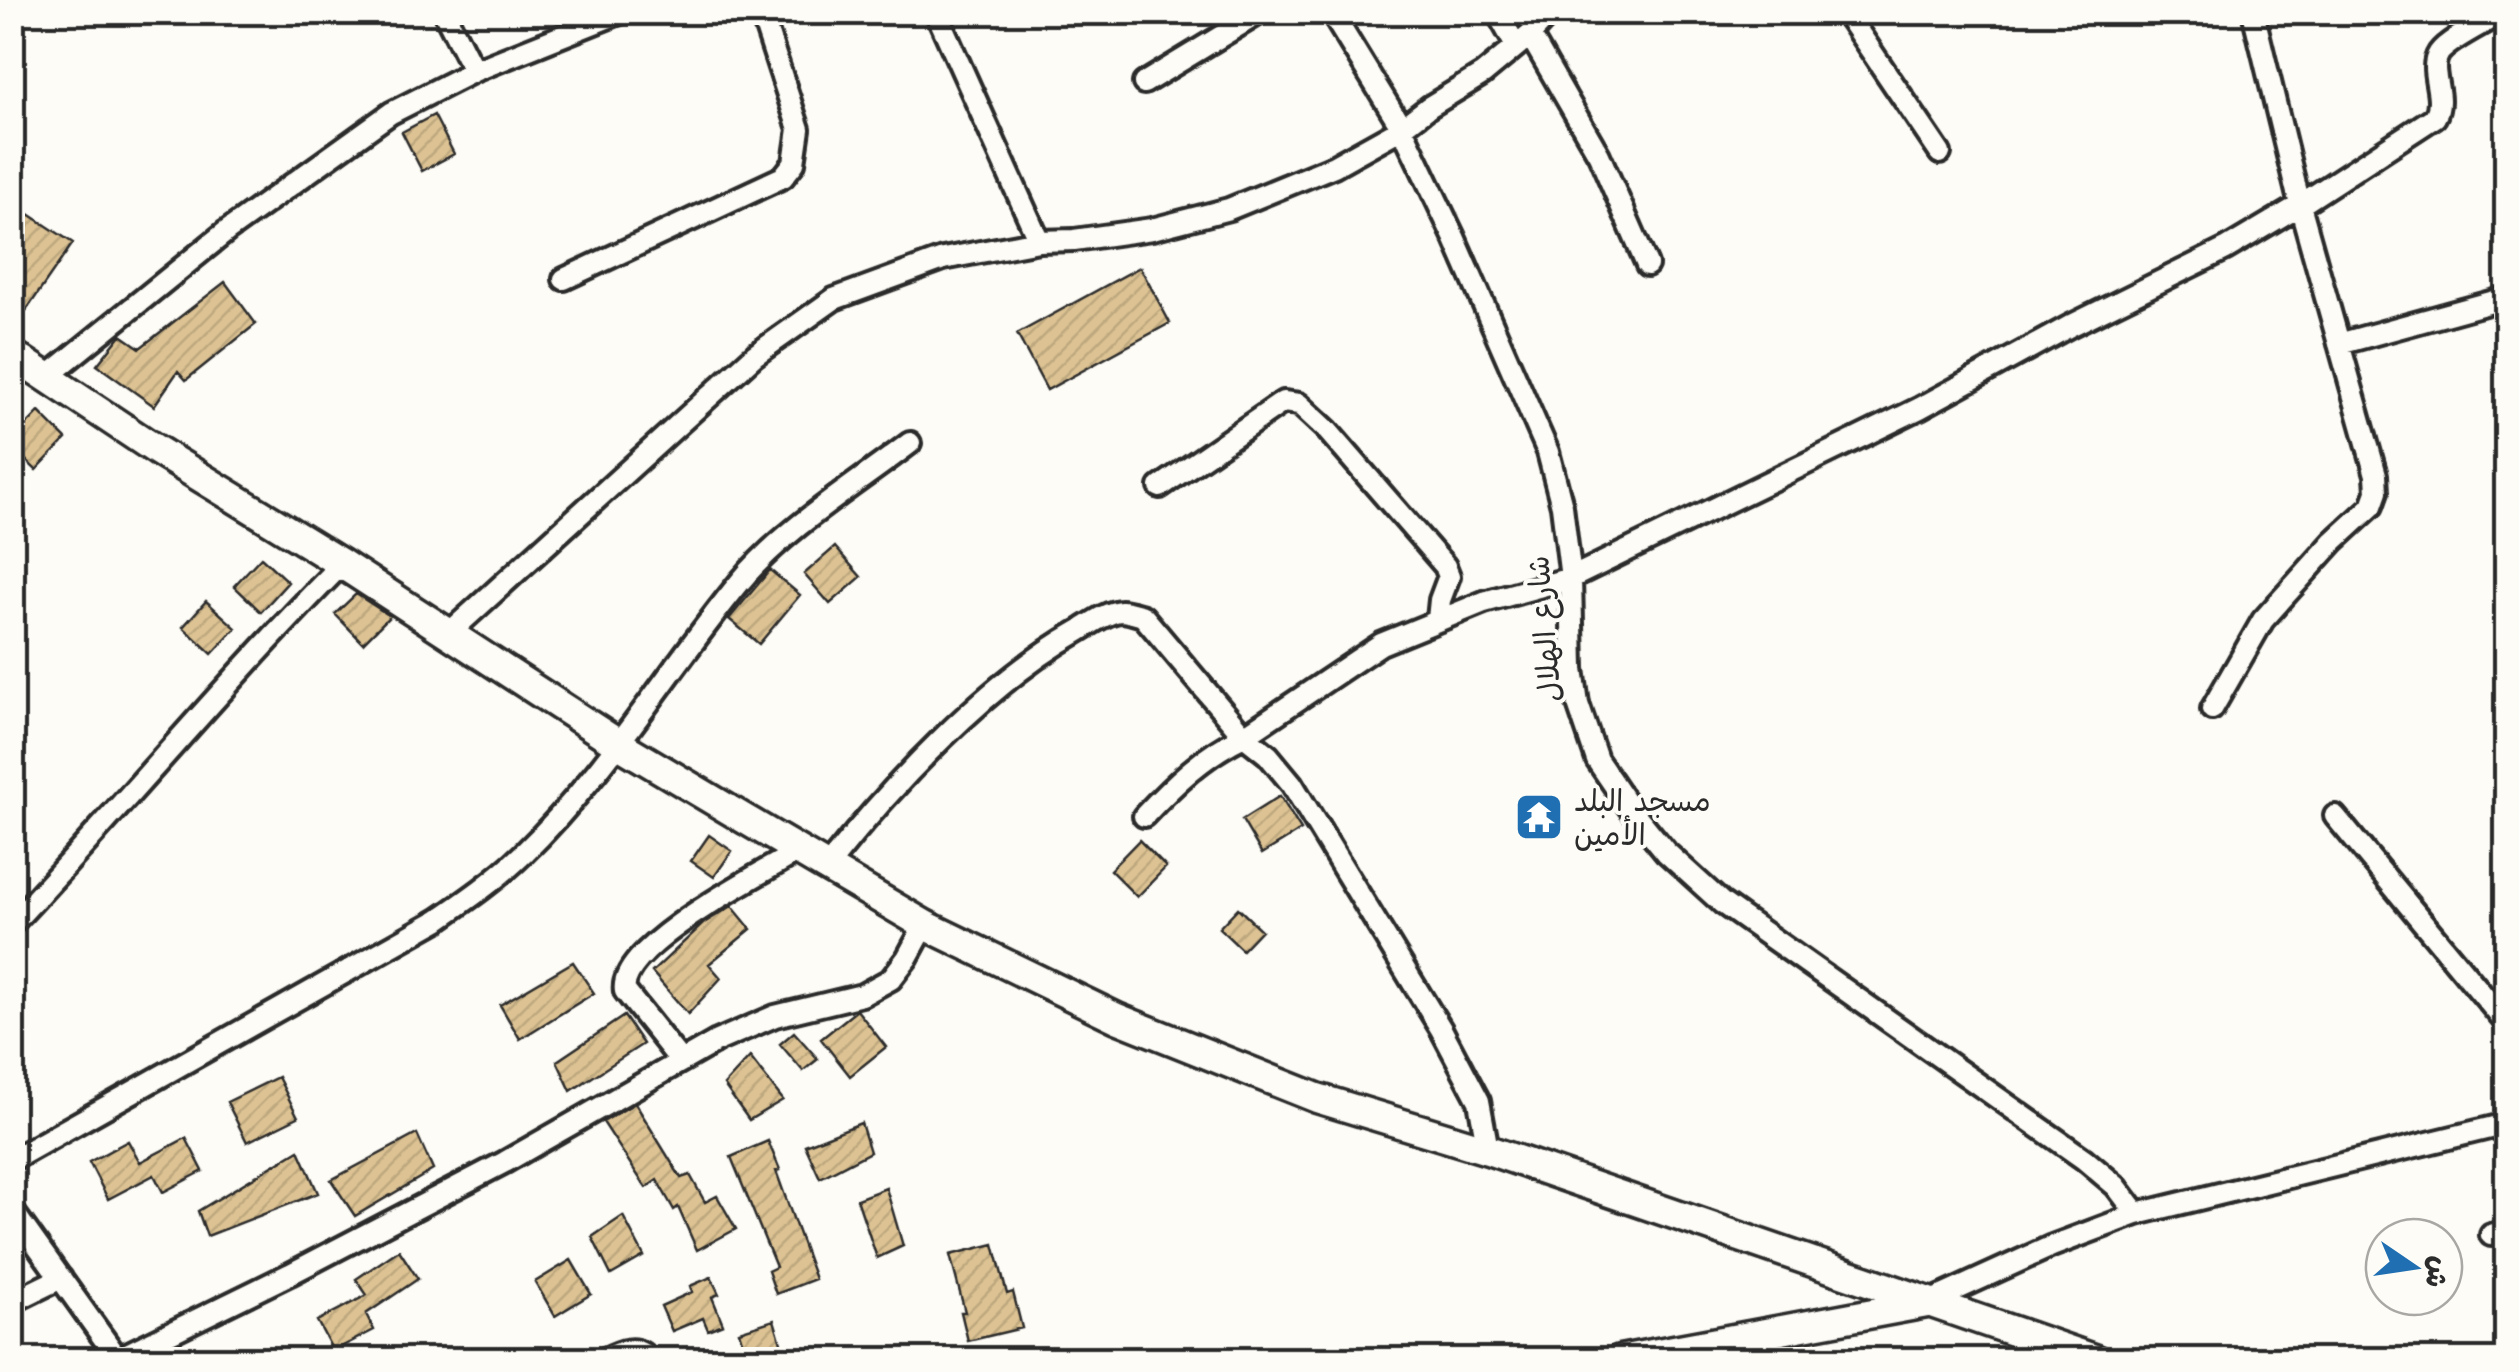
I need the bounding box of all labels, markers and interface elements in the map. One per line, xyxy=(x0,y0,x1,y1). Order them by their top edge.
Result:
street label: شارع الهلال xyxy=(1517,554,1572,704)
place label: مسجد البلد الأمين xyxy=(1574,780,1711,855)
temple icon: مسجد البلد الأمين xyxy=(1513,791,1565,843)
north arrow xyxy=(2364,1217,2464,1317)
text: ش xyxy=(2416,1253,2460,1292)

